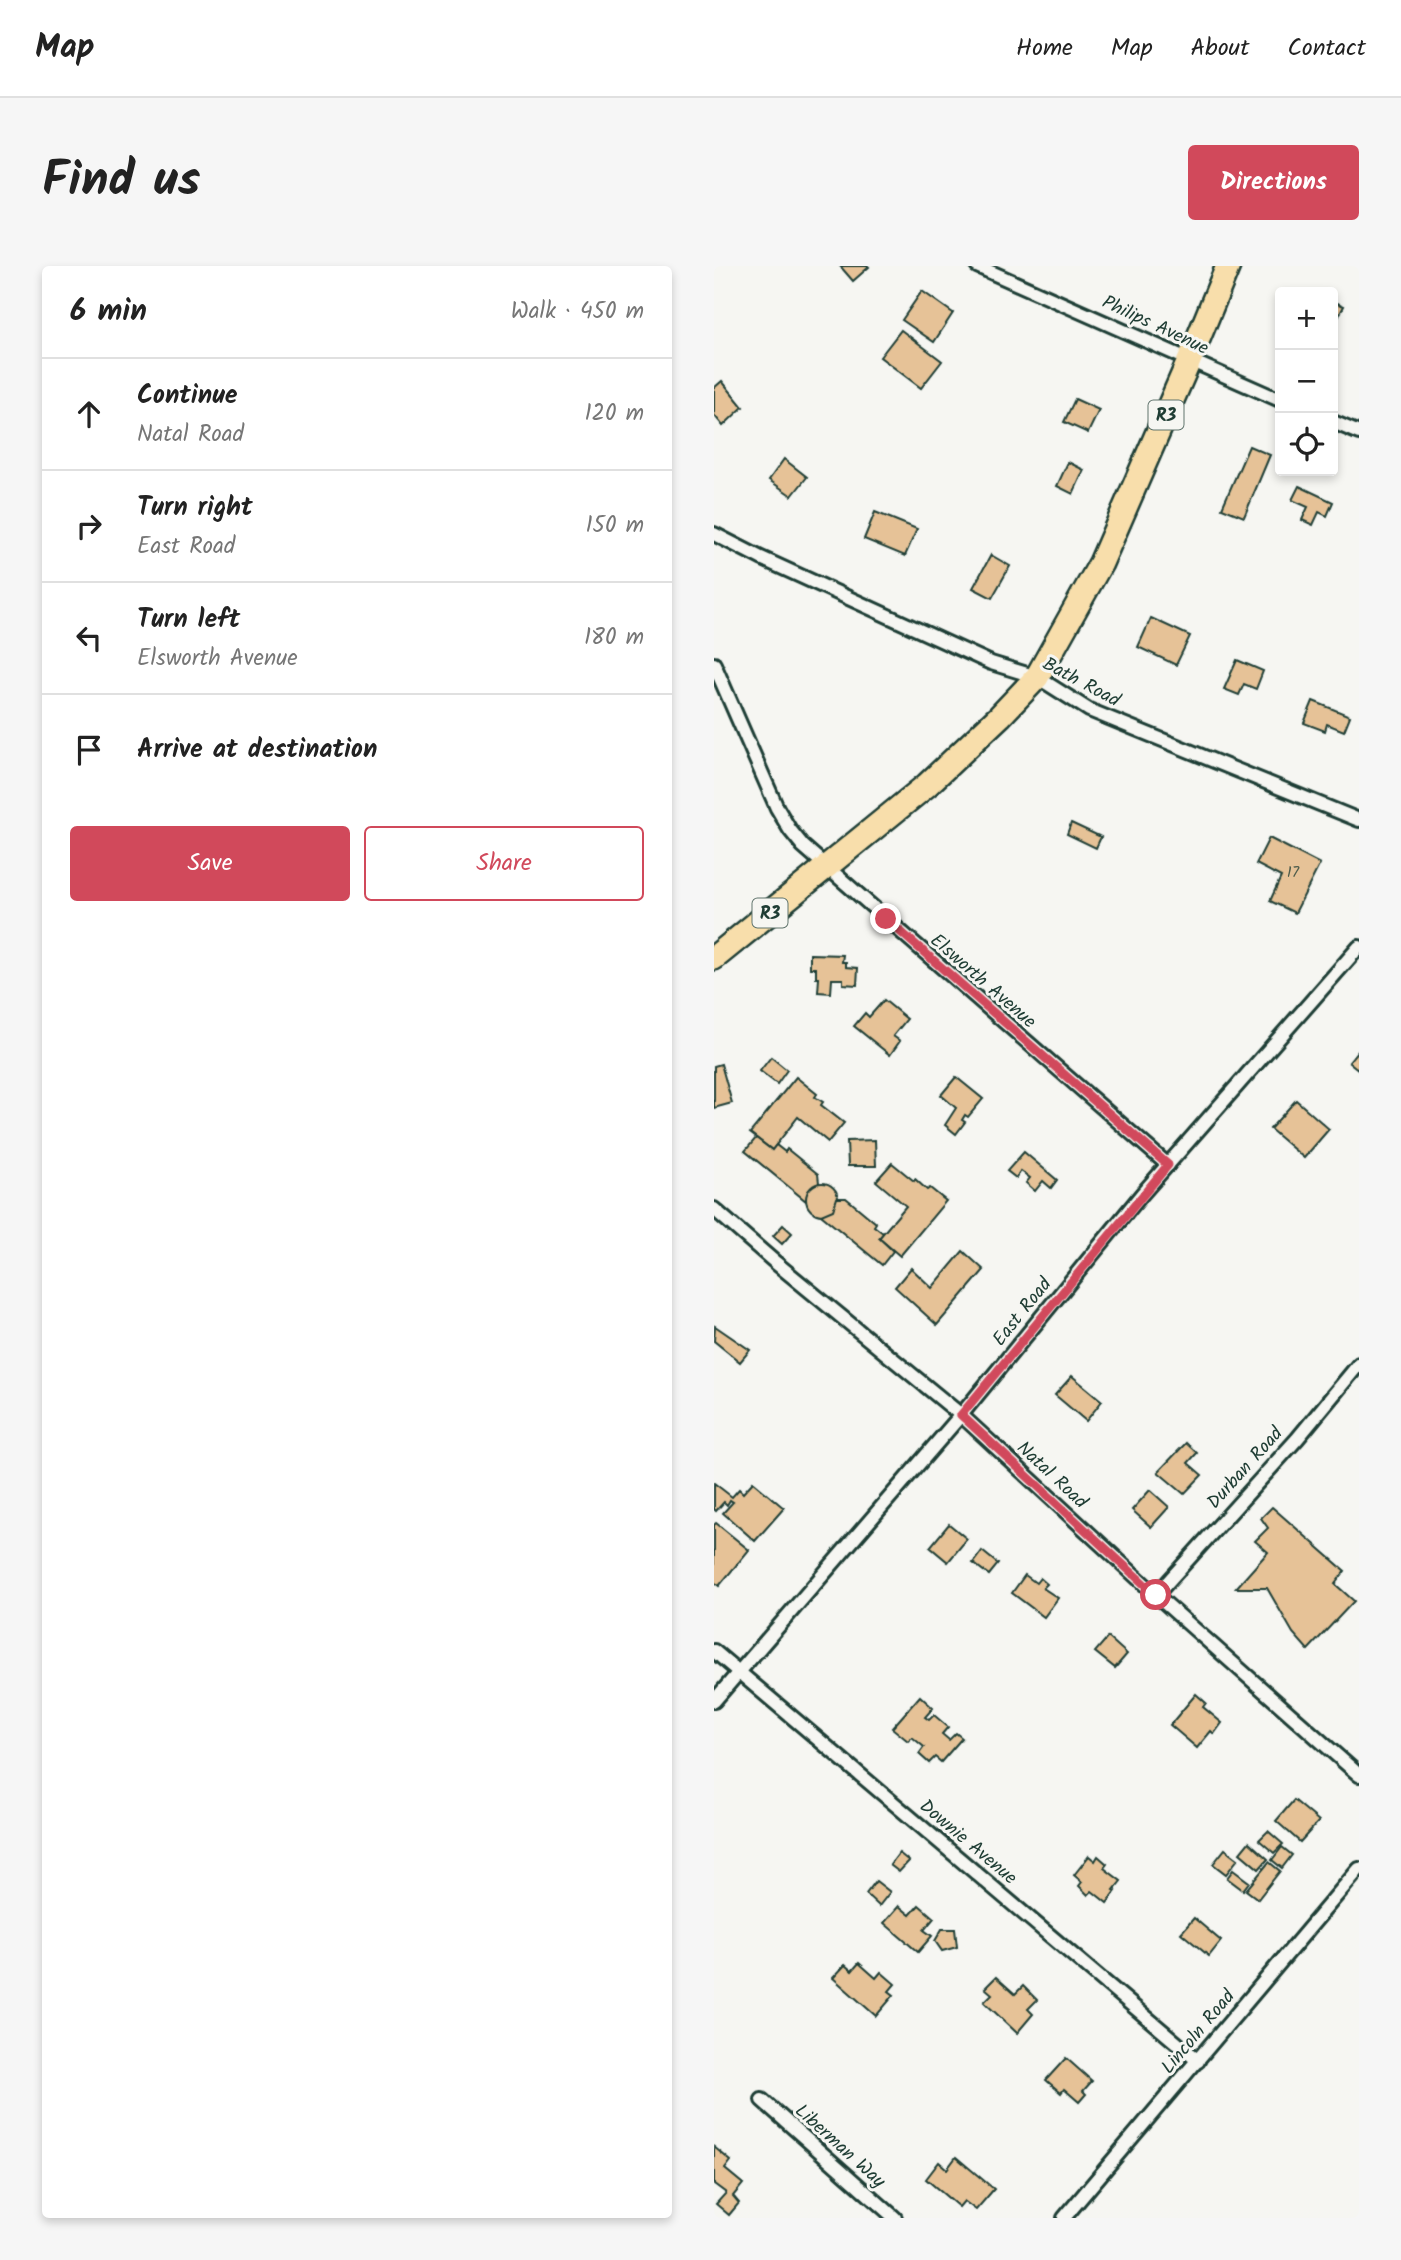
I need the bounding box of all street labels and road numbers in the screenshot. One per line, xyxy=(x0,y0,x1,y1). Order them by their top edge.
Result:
street label: Philips Avenue xyxy=(1097,288,1214,364)
road number: R3 xyxy=(1148,400,1184,430)
street label: Bath Road xyxy=(1037,650,1126,716)
road number: R3 xyxy=(752,898,788,928)
street label: Elsworth Avenue xyxy=(923,927,1043,1037)
street label: East Road xyxy=(985,1271,1060,1353)
street label: Durban Road xyxy=(1200,1420,1291,1516)
street label: Natal Road xyxy=(1009,1434,1095,1517)
street label: Downie Avenue xyxy=(912,1792,1024,1893)
street label: Lincoln Road xyxy=(1154,1983,1243,2081)
street label: Liberman Way xyxy=(787,2097,893,2197)

